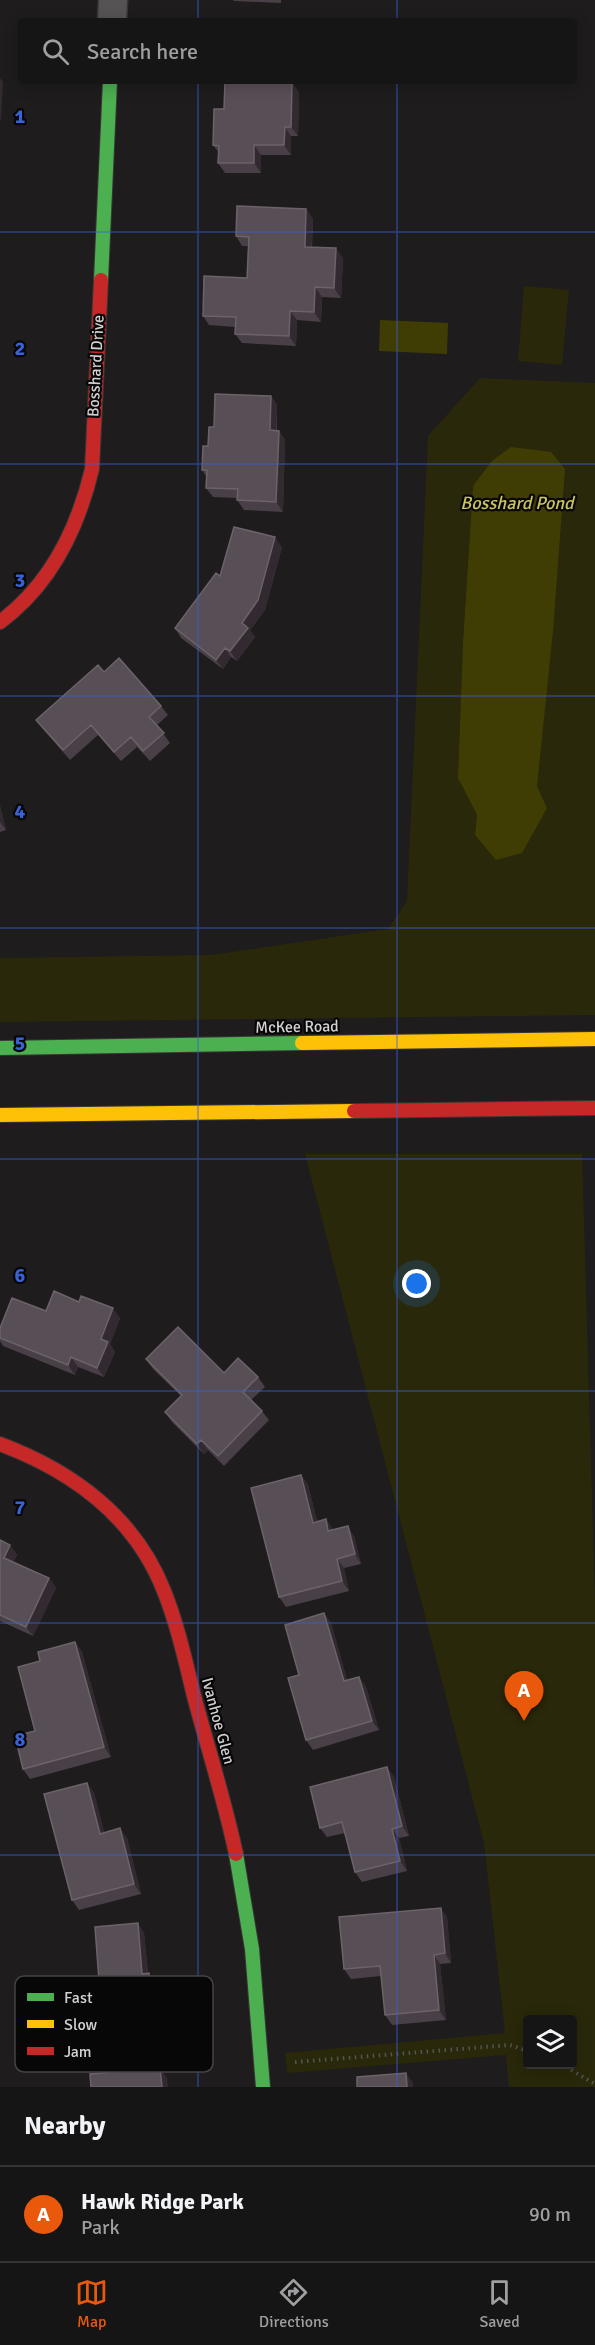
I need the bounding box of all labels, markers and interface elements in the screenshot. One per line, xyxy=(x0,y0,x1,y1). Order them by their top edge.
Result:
search box xyxy=(18,18,577,84)
icon: search xyxy=(39,35,72,68)
text: Search here xyxy=(87,38,198,65)
text: 1 xyxy=(15,104,26,129)
street label: Bosshard Drive xyxy=(83,314,109,418)
text: 2 xyxy=(15,336,25,361)
water label: Bosshard Pond xyxy=(460,492,576,514)
text: 3 xyxy=(15,568,25,593)
text: 4 xyxy=(15,799,26,824)
street label: McKee Road xyxy=(255,1016,339,1038)
text: 5 xyxy=(15,1031,25,1056)
text: 6 xyxy=(15,1263,26,1288)
your location xyxy=(402,1269,431,1298)
text: 7 xyxy=(15,1495,26,1520)
pin: A xyxy=(504,1672,544,1721)
street label: Ivanhoe Glen xyxy=(197,1675,239,1767)
text: 8 xyxy=(15,1727,26,1752)
legend xyxy=(15,1976,213,2072)
text: Fast xyxy=(64,1988,93,2008)
text: Slow xyxy=(64,2015,98,2035)
map controls xyxy=(523,2015,577,2069)
button: layers xyxy=(523,2015,577,2069)
text: Jam xyxy=(64,2042,92,2062)
text: Nearby xyxy=(24,2110,105,2142)
text: Hawk Ridge Park xyxy=(81,2188,244,2215)
text: A xyxy=(37,2202,50,2227)
text: 90 m xyxy=(529,2202,571,2227)
text: Park xyxy=(81,2215,119,2240)
tab: Map xyxy=(75,2276,108,2332)
tab: Directions xyxy=(259,2276,329,2332)
tab: Saved xyxy=(479,2276,520,2332)

